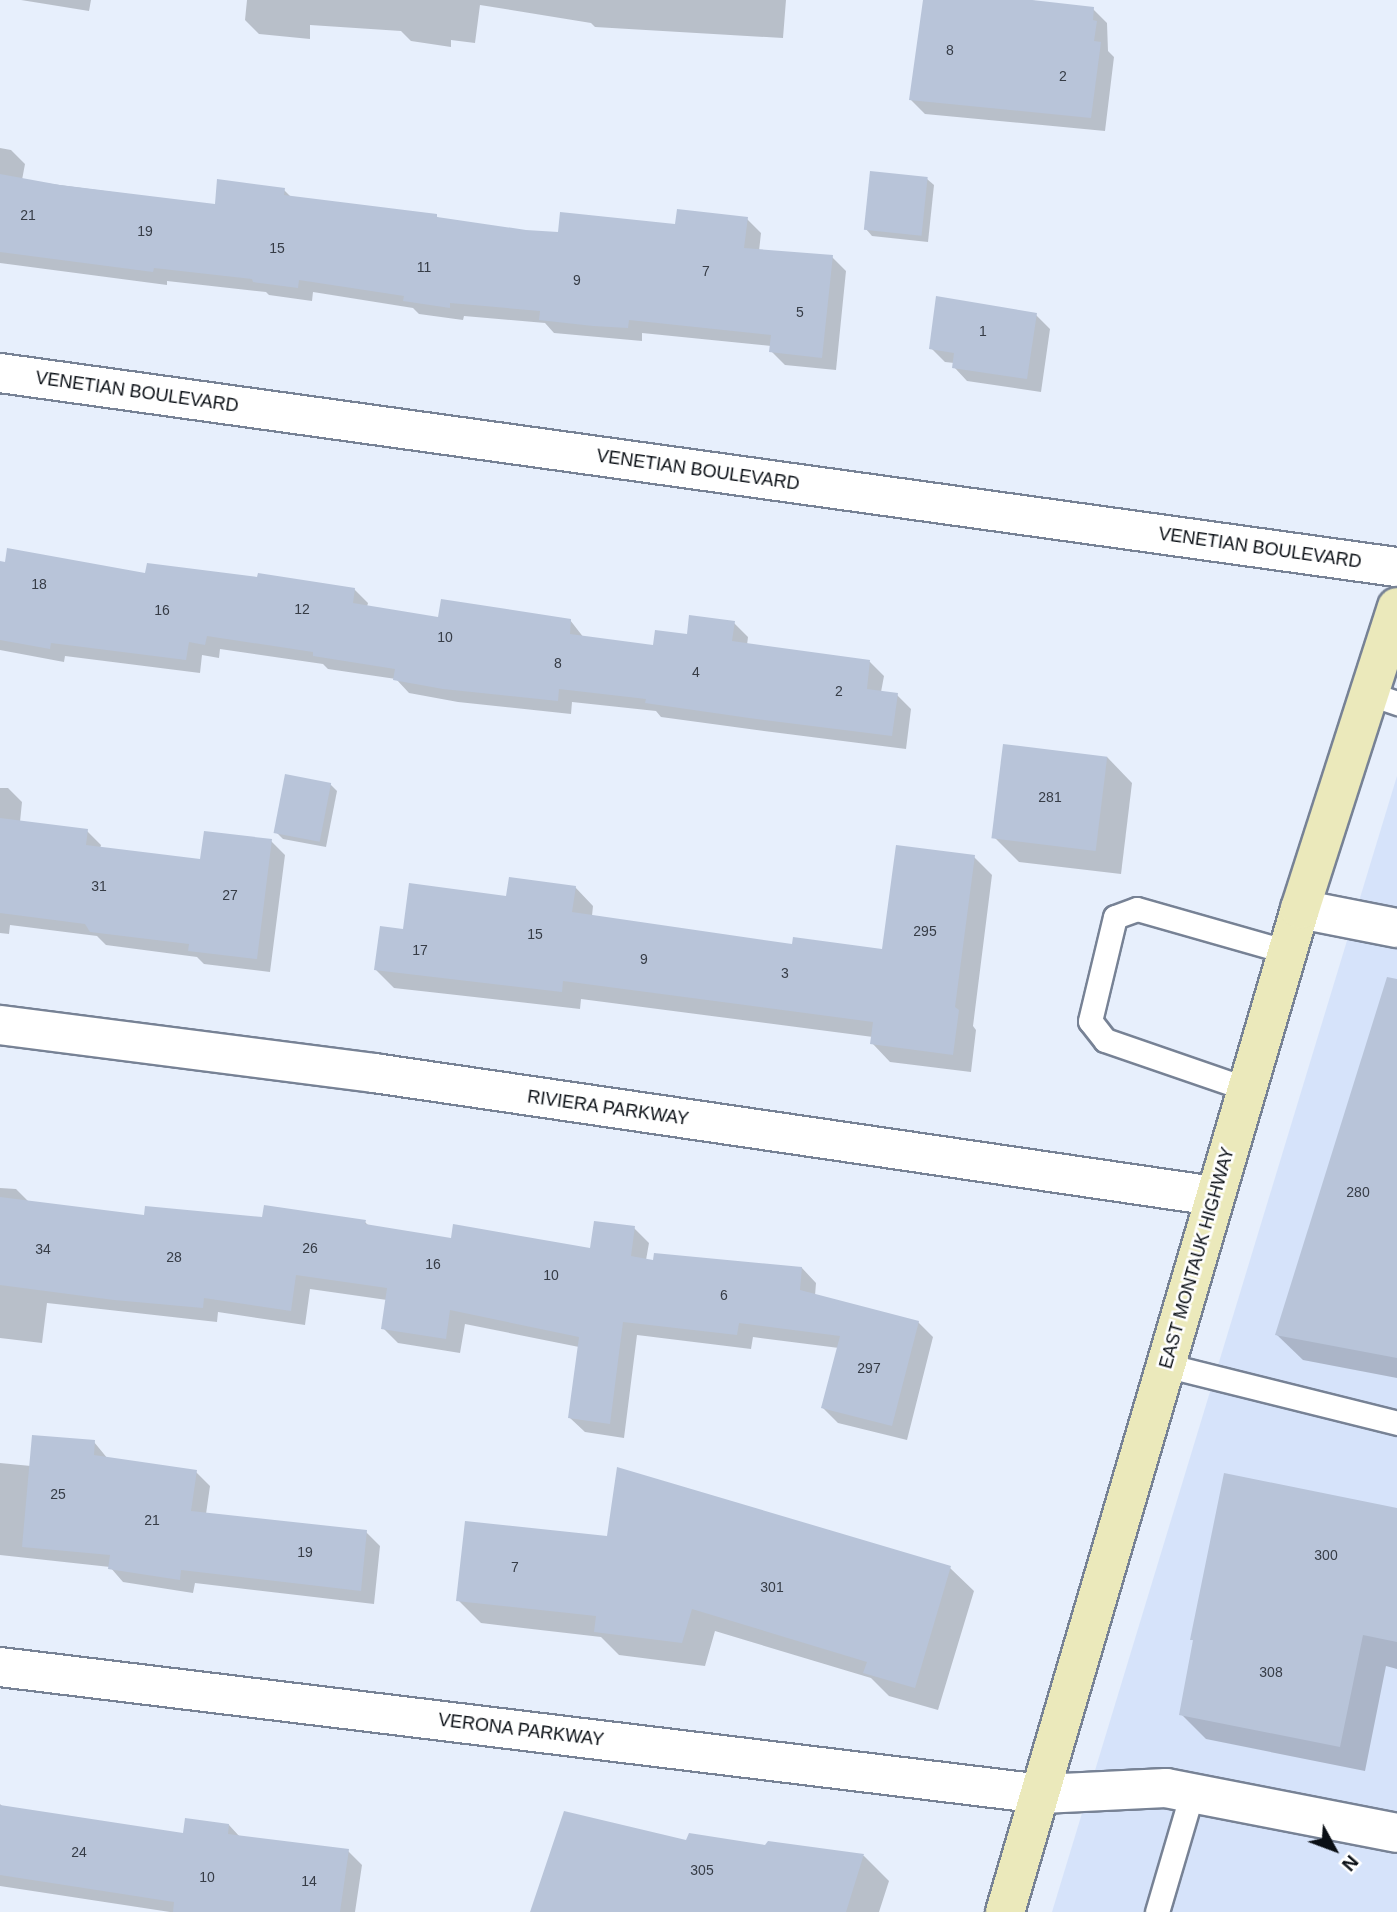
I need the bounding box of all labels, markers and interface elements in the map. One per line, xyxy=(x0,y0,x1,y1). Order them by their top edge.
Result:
house number: 8 xyxy=(946,42,954,58)
house number: 2 xyxy=(1059,68,1067,84)
house number: 21 xyxy=(20,207,36,223)
house number: 19 xyxy=(137,223,153,239)
house number: 15 xyxy=(269,240,285,256)
house number: 11 xyxy=(417,259,431,275)
house number: 7 xyxy=(702,263,710,279)
house number: 9 xyxy=(573,272,581,288)
house number: 5 xyxy=(796,304,804,320)
house number: 1 xyxy=(979,323,987,339)
street label: VENETIAN BOULEVARD xyxy=(34,367,240,417)
street label: VENETIAN BOULEVARD xyxy=(595,445,801,495)
street label: VENETIAN BOULEVARD xyxy=(1157,523,1363,573)
house number: 18 xyxy=(31,576,47,592)
house number: 12 xyxy=(294,601,310,617)
house number: 16 xyxy=(154,602,170,618)
house number: 10 xyxy=(437,629,453,645)
house number: 8 xyxy=(554,655,562,671)
house number: 4 xyxy=(692,664,700,680)
house number: 2 xyxy=(835,683,843,699)
house number: 281 xyxy=(1038,789,1062,805)
house number: 31 xyxy=(91,878,107,894)
house number: 27 xyxy=(222,887,238,903)
house number: 295 xyxy=(913,923,937,939)
house number: 15 xyxy=(527,926,543,942)
house number: 17 xyxy=(412,942,428,958)
house number: 9 xyxy=(640,951,648,967)
house number: 3 xyxy=(781,965,789,981)
street label: RIVIERA PARKWAY xyxy=(525,1086,691,1130)
street label: EAST MONTAUK HIGHWAY xyxy=(1155,1145,1239,1371)
house number: 280 xyxy=(1346,1184,1370,1200)
house number: 26 xyxy=(302,1240,318,1256)
house number: 34 xyxy=(35,1241,51,1257)
house number: 28 xyxy=(166,1249,182,1265)
house number: 16 xyxy=(425,1256,441,1272)
house number: 10 xyxy=(543,1267,559,1283)
house number: 6 xyxy=(720,1287,728,1303)
house number: 297 xyxy=(857,1360,881,1376)
house number: 25 xyxy=(50,1486,66,1502)
house number: 21 xyxy=(144,1512,160,1528)
house number: 19 xyxy=(297,1544,313,1560)
house number: 300 xyxy=(1314,1547,1338,1563)
house number: 7 xyxy=(511,1559,519,1575)
house number: 301 xyxy=(760,1579,784,1595)
house number: 308 xyxy=(1259,1664,1283,1680)
street label: VERONA PARKWAY xyxy=(436,1709,606,1751)
north arrow xyxy=(1299,1814,1369,1884)
house number: 24 xyxy=(71,1844,87,1860)
text: N xyxy=(1338,1851,1363,1875)
house number: 305 xyxy=(690,1862,714,1878)
house number: 10 xyxy=(199,1869,215,1885)
house number: 14 xyxy=(301,1873,317,1889)

